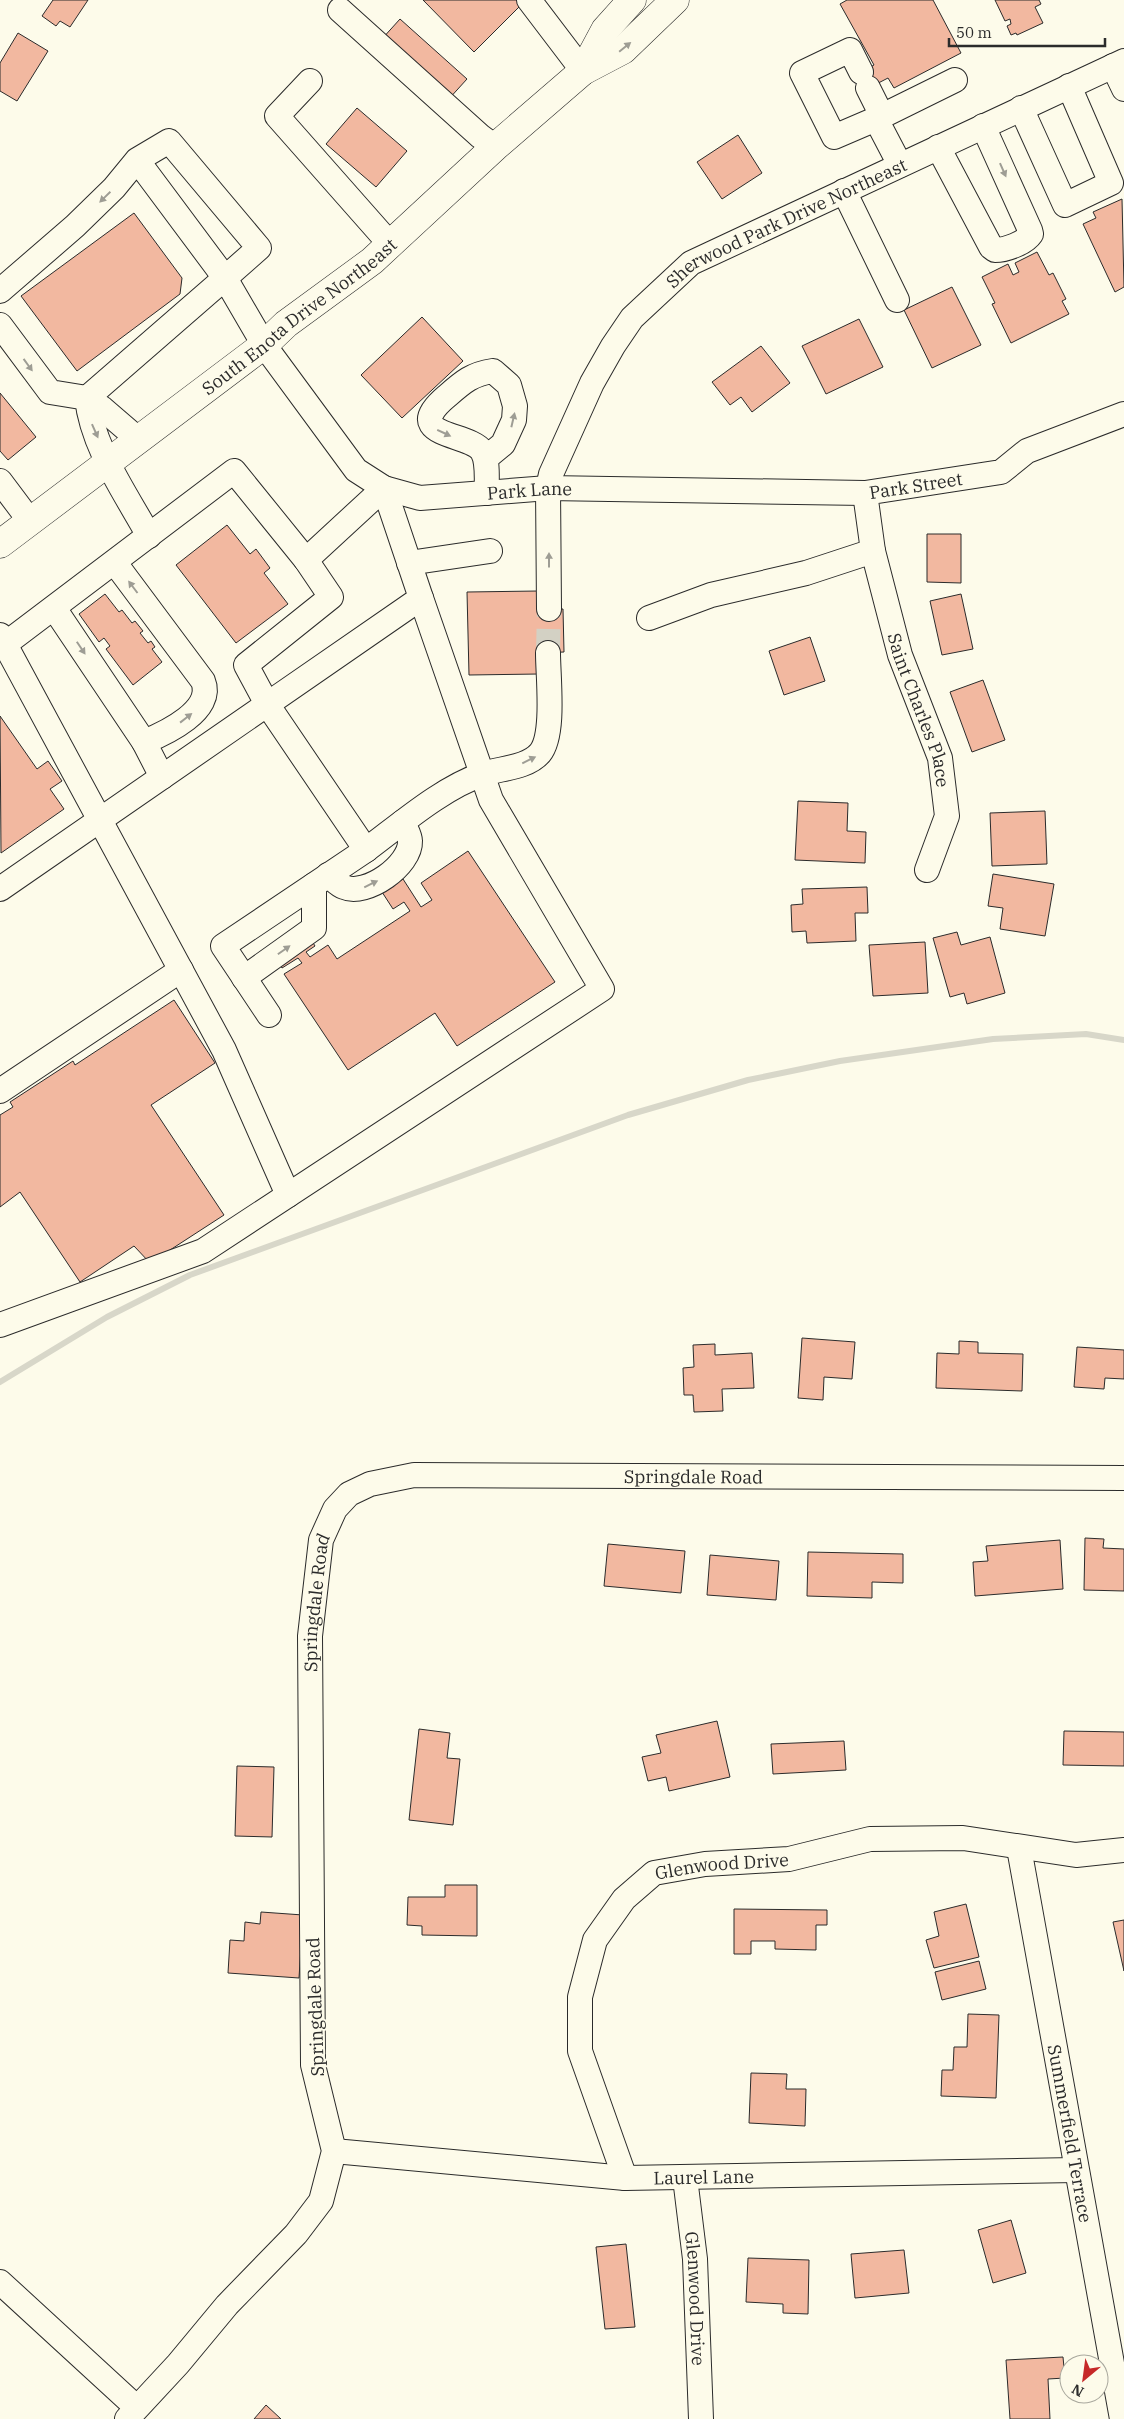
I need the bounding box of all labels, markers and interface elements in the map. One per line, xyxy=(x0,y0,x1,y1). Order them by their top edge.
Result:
scale bar xyxy=(949,15,1105,47)
text: 50 m xyxy=(956,23,992,42)
one-way arrow xyxy=(619,42,632,53)
street label: Sherwood Park Drive Northeast xyxy=(661,153,910,292)
one-way arrow xyxy=(1000,163,1008,177)
one-way arrow xyxy=(100,190,112,202)
street label: South Enota Drive Northeast xyxy=(197,233,401,400)
one-way arrow xyxy=(23,358,34,371)
one-way arrow xyxy=(509,412,517,428)
one-way arrow xyxy=(92,424,100,438)
one-way arrow xyxy=(437,429,452,437)
street label: Park Street xyxy=(867,467,964,504)
street label: Park Lane xyxy=(486,476,572,504)
one-way arrow xyxy=(545,552,553,568)
one-way arrow xyxy=(128,581,139,594)
street label: Saint Charles Place xyxy=(883,630,955,788)
one-way arrow xyxy=(76,641,86,655)
one-way arrow xyxy=(179,712,192,723)
one-way arrow xyxy=(521,755,536,764)
one-way arrow xyxy=(364,880,379,888)
one-way arrow xyxy=(277,945,290,955)
street label: Springdale Road xyxy=(624,1464,763,1488)
street label: Springdale Road xyxy=(298,1529,334,1672)
street label: Glenwood Drive xyxy=(653,1848,789,1884)
street label: Springdale Road xyxy=(301,1937,329,2077)
street label: Summerfield Terrace xyxy=(1043,2042,1098,2224)
street label: Laurel Lane xyxy=(653,2164,754,2189)
street label: Glenwood Drive xyxy=(680,2230,710,2366)
north arrow xyxy=(1059,2354,1109,2404)
text: N xyxy=(1068,2380,1087,2401)

